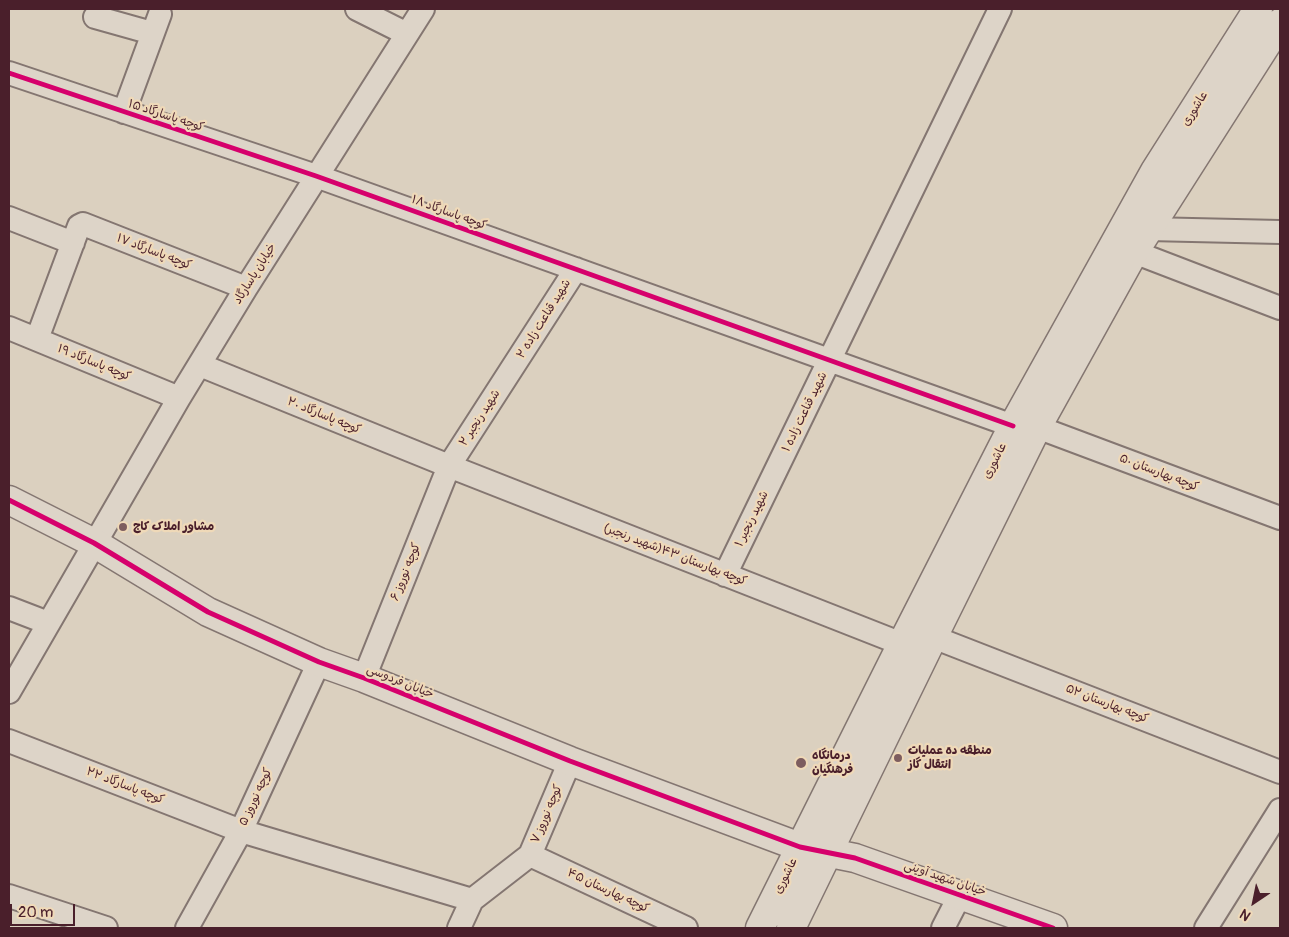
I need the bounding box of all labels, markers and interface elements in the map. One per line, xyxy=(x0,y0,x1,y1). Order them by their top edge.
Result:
street label: عاشوری xyxy=(1179,89,1211,129)
street label: کوچه پاسارگاد ۱۵ xyxy=(126,97,206,135)
street label: کوچه پاسارگاد ۱۸ xyxy=(409,193,489,233)
street label: کوچه پاسارگاد ۱۷ xyxy=(114,231,194,273)
street label: خیابان پاسارگاد xyxy=(231,241,279,307)
street label: شهید قناعت زاده ۲ xyxy=(514,277,574,361)
street label: کوچه پاسارگاد ۱۹ xyxy=(55,342,133,384)
street label: شهید قناعت زاده ۱ xyxy=(779,370,831,454)
street label: شهید رنجبر ۲ xyxy=(456,387,504,449)
street label: کوچه پاسارگاد ۲۰ xyxy=(285,395,363,437)
street label: عاشوری xyxy=(980,441,1010,481)
street label: کوچه بهارستان ۵۰ xyxy=(1117,451,1201,495)
street label: شهید رنجبر ۱ xyxy=(732,489,772,549)
place label: مشاور املاک کاج xyxy=(133,520,214,534)
marker: مشاور املاک کاج xyxy=(117,521,129,533)
street label: کوچه بهارستان ۴۳(شهید رنجبر) xyxy=(601,521,749,589)
street label: کوچه نوروز ۶ xyxy=(388,541,424,603)
street label: خیابان فردوسی xyxy=(364,662,436,702)
street label: کوچه بهارستان ۵۲ xyxy=(1063,682,1151,726)
place label: منطقه ده عملیات انتقال گاز xyxy=(908,744,992,772)
place label: درمانگاه فرهنگیان xyxy=(812,749,853,777)
marker: منطقه ده عملیات انتقال گاز xyxy=(892,752,904,764)
marker: درمانگاه فرهنگیان xyxy=(794,756,808,770)
street label: کوچه پاسارگاد ۲۲ xyxy=(84,764,166,808)
street label: کوچه نوروز ۵ xyxy=(236,766,276,828)
street label: کوچه نوروز ۷ xyxy=(528,782,566,846)
street label: عاشوری xyxy=(771,856,801,896)
street label: خیابان شهید آوینی xyxy=(902,858,988,900)
street label: کوچه بهارستان ۴۵ xyxy=(565,866,651,916)
north arrow xyxy=(1229,877,1279,927)
scale bar xyxy=(12,894,78,926)
text: 20 m xyxy=(18,903,53,922)
text: N xyxy=(1237,905,1254,925)

